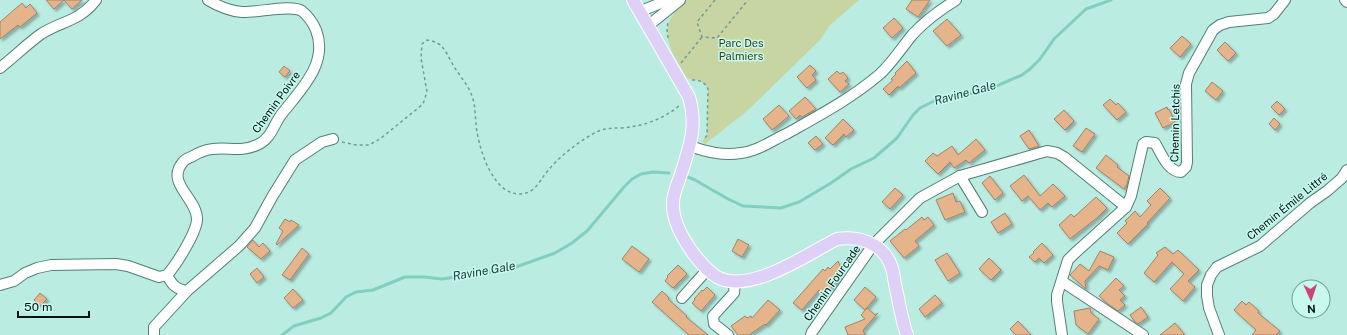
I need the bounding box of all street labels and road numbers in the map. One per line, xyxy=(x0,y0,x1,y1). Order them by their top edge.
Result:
street label: Chemin Poivre xyxy=(250,69,302,135)
street label: Chemin Letchis xyxy=(1168,83,1182,162)
street label: Chemin Émile Littré xyxy=(1244,169,1330,242)
street label: Chemin Fourcade xyxy=(801,243,863,323)

